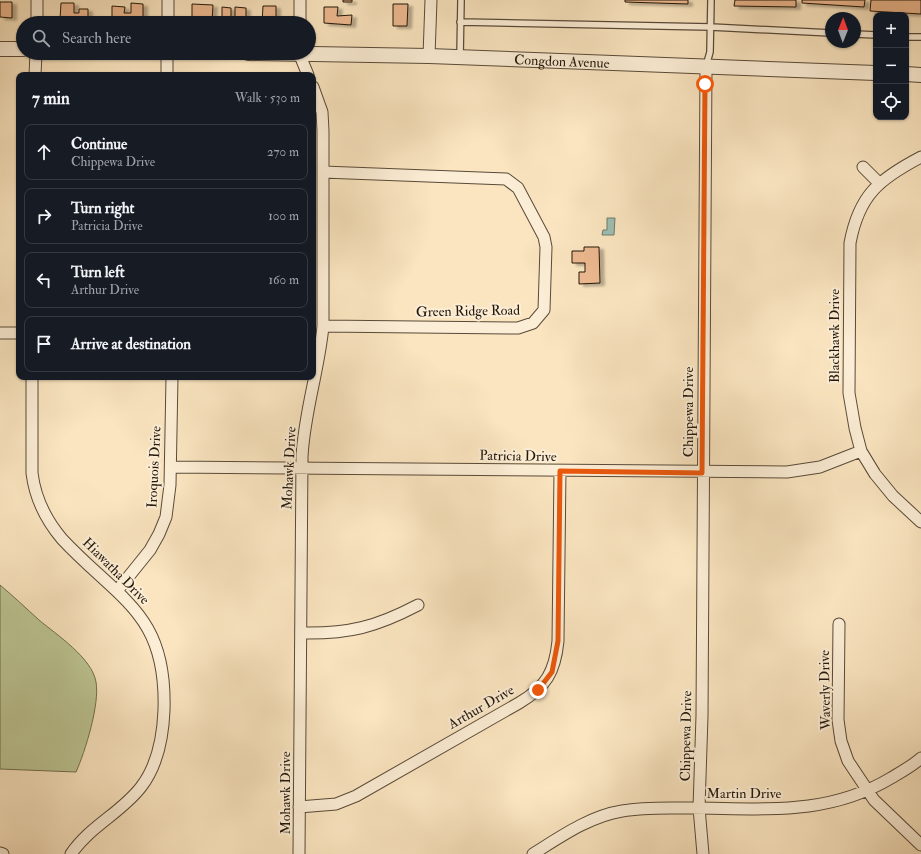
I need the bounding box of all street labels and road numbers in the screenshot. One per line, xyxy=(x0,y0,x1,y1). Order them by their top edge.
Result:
street label: Congdon Avenue xyxy=(514,51,610,71)
street label: Blackhawk Drive xyxy=(826,289,843,383)
street label: Green Ridge Road xyxy=(416,302,520,320)
street label: Chippewa Drive xyxy=(680,367,698,457)
street label: Iroquois Drive xyxy=(143,425,165,509)
street label: Mohawk Drive xyxy=(278,426,300,510)
street label: Patricia Drive xyxy=(479,447,557,465)
street label: Hiawatha Drive xyxy=(79,534,153,608)
street label: Waverly Drive xyxy=(816,650,835,731)
street label: Arthur Drive xyxy=(444,681,517,733)
street label: Chippewa Drive xyxy=(677,690,696,781)
street label: Mohawk Drive xyxy=(277,751,294,835)
street label: Martin Drive xyxy=(707,785,782,802)

